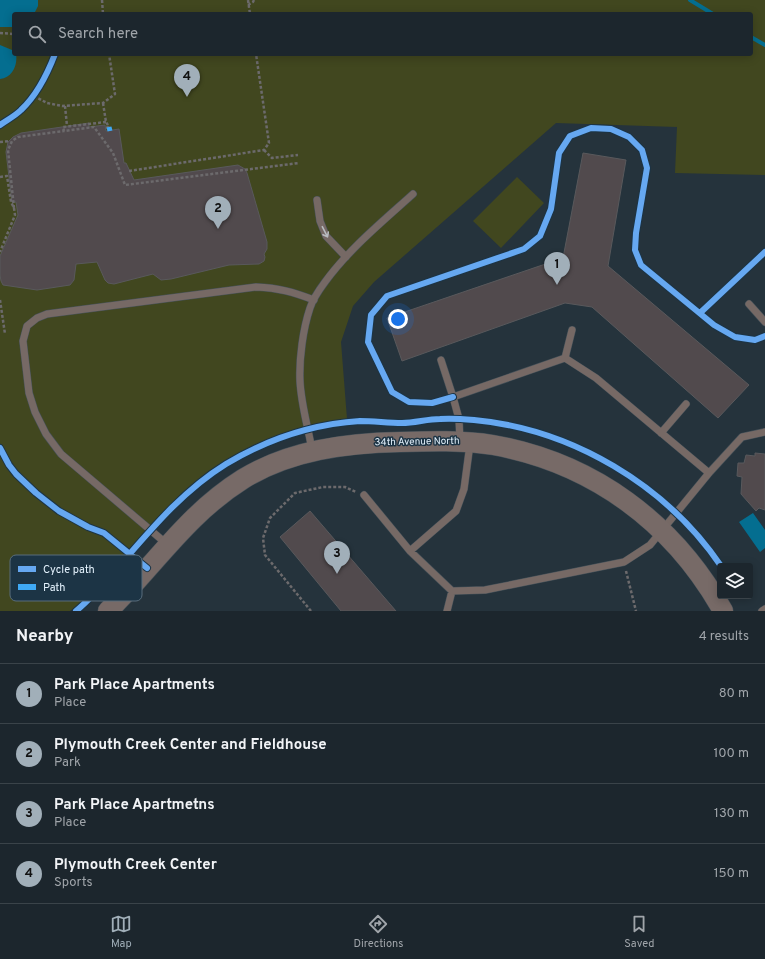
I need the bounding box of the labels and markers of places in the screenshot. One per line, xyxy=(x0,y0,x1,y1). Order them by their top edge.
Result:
pin: 4 xyxy=(174,64,200,97)
pin: 2 xyxy=(205,196,231,229)
pin: 1 xyxy=(544,252,570,285)
pin: 3 xyxy=(324,541,350,574)

